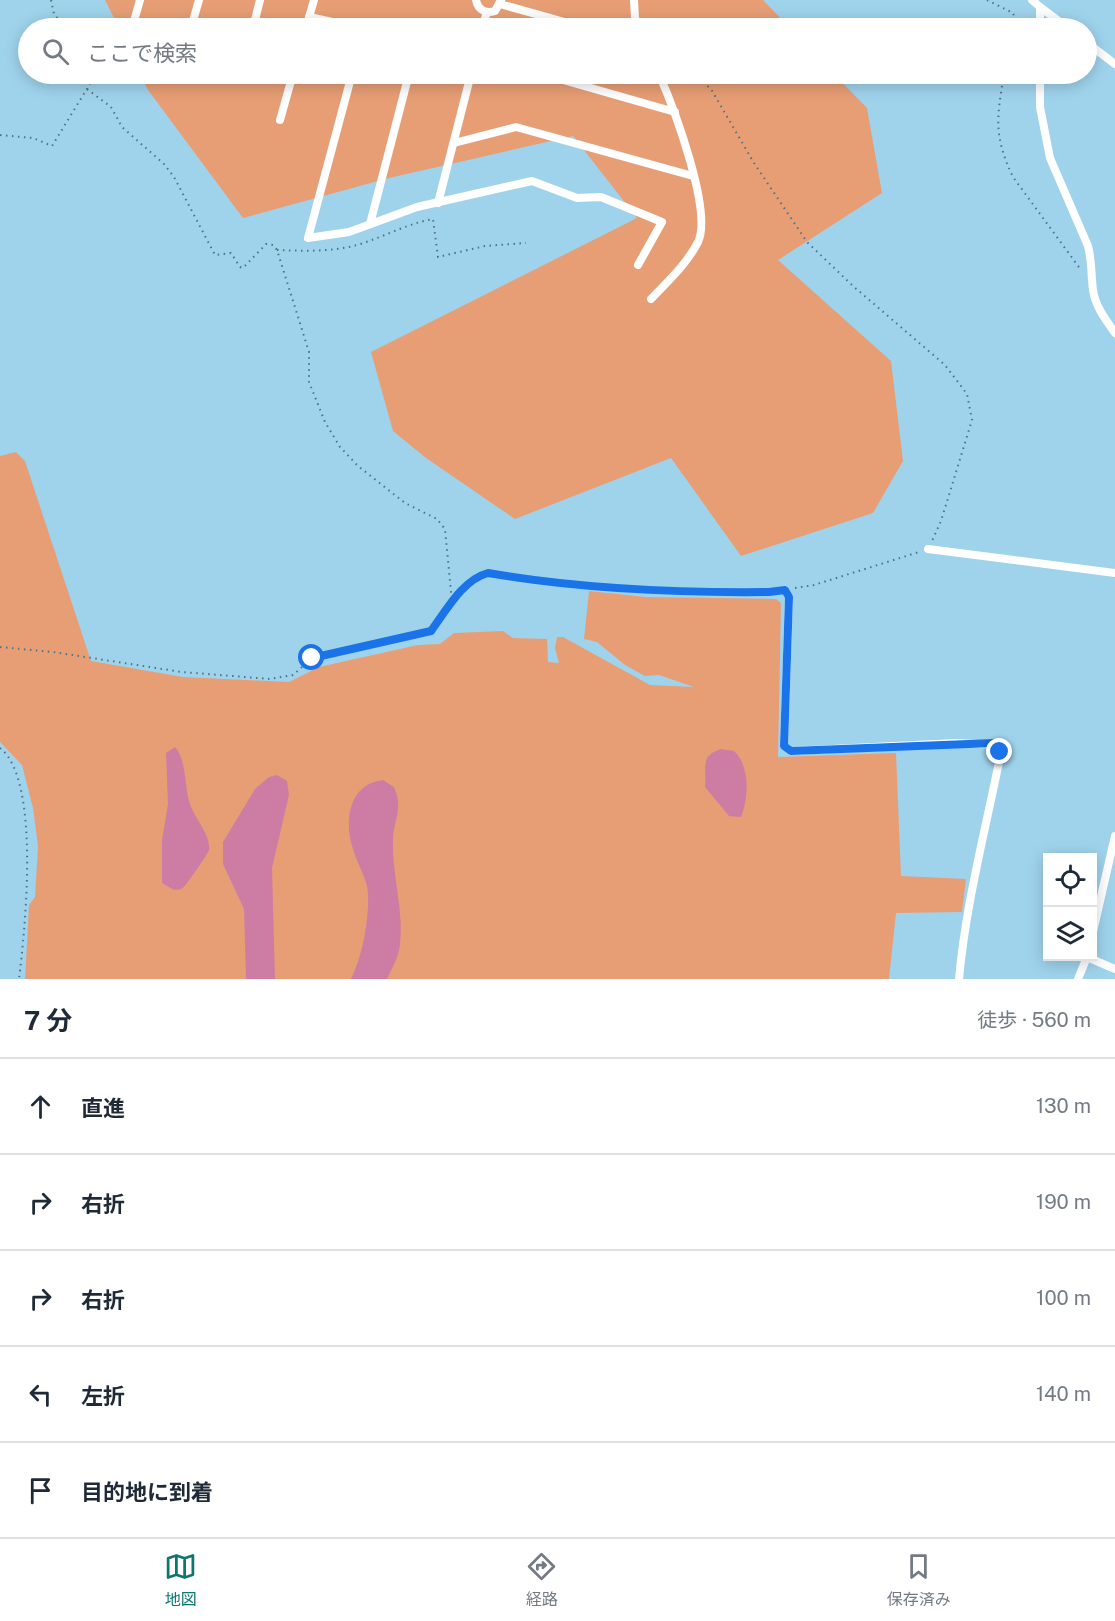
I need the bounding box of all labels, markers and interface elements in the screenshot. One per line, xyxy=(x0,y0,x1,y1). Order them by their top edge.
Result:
search box xyxy=(18,18,1097,84)
icon: search xyxy=(39,35,72,68)
text: ここで検索 xyxy=(87,40,197,66)
route start xyxy=(298,644,324,670)
route end xyxy=(986,738,1012,764)
map controls xyxy=(1043,853,1097,961)
button: locate xyxy=(1043,853,1097,907)
button: layers xyxy=(1043,907,1097,961)
text: 7 分 xyxy=(24,1005,72,1036)
text: 徒歩 · 560 m xyxy=(977,1008,1091,1032)
icon: ahead xyxy=(24,1090,57,1123)
text: 130 m xyxy=(1036,1094,1091,1118)
text: 直進 xyxy=(81,1095,125,1121)
icon: right xyxy=(24,1186,57,1219)
text: 190 m xyxy=(1036,1190,1091,1214)
text: 右折 xyxy=(81,1191,125,1217)
icon: right xyxy=(24,1282,57,1315)
text: 100 m xyxy=(1036,1286,1091,1310)
text: 右折 xyxy=(81,1287,125,1313)
icon: left xyxy=(24,1378,57,1411)
text: 140 m xyxy=(1036,1382,1091,1406)
text: 左折 xyxy=(81,1383,125,1409)
icon: arrive xyxy=(24,1474,57,1507)
text: 目的地に到着 xyxy=(81,1479,213,1505)
tab: 地図 xyxy=(164,1550,197,1610)
tab: 経路 xyxy=(525,1550,558,1610)
tab: 保存済み xyxy=(887,1550,951,1610)

